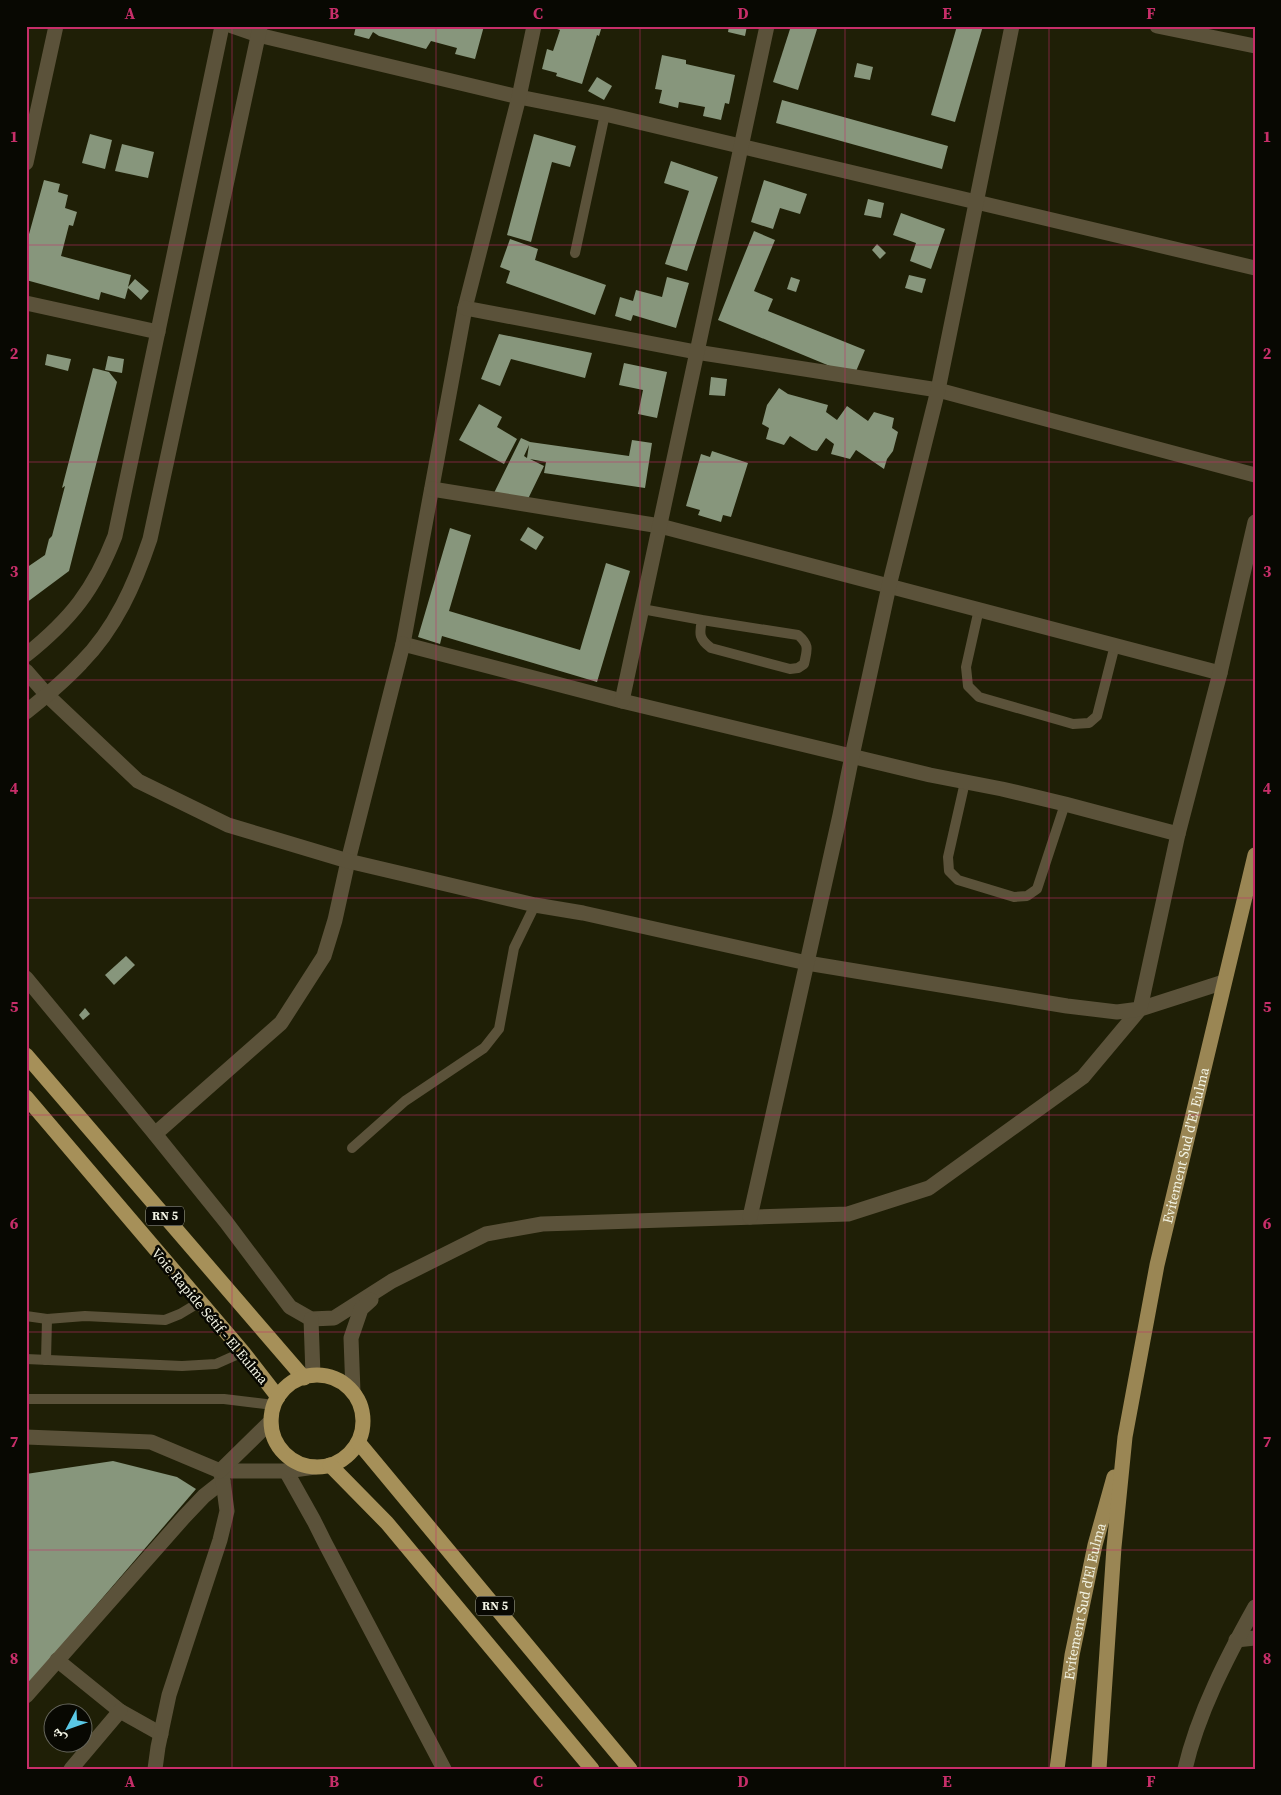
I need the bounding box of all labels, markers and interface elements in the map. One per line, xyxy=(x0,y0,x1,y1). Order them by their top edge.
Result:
text: A xyxy=(125,2,136,24)
text: B xyxy=(329,2,340,24)
text: C xyxy=(533,2,543,24)
text: D xyxy=(737,2,749,24)
text: E xyxy=(942,2,952,24)
text: F xyxy=(1146,2,1156,24)
text: 1 xyxy=(10,125,18,147)
text: 1 xyxy=(1263,125,1271,147)
text: 2 xyxy=(10,342,19,364)
text: 2 xyxy=(1263,342,1272,364)
text: 3 xyxy=(10,560,19,582)
text: 3 xyxy=(1263,560,1272,582)
text: 4 xyxy=(10,777,19,799)
text: 4 xyxy=(1263,777,1272,799)
text: 5 xyxy=(10,995,19,1017)
text: 5 xyxy=(1263,995,1272,1017)
street label: Evitement Sud d'El Eulma xyxy=(1157,1064,1214,1226)
road number: RN 5 xyxy=(146,1206,184,1226)
text: 6 xyxy=(10,1212,19,1234)
text: 6 xyxy=(1263,1212,1272,1234)
street label: Voie Rapide Sétif - El Eulma xyxy=(147,1244,274,1389)
text: 7 xyxy=(10,1430,19,1452)
text: 7 xyxy=(1263,1430,1272,1452)
street label: Evitement Sud d'El Eulma xyxy=(1059,1520,1111,1681)
road number: RN 5 xyxy=(476,1596,514,1615)
text: 8 xyxy=(10,1647,18,1669)
text: 8 xyxy=(1263,1647,1271,1669)
north arrow xyxy=(42,1702,92,1752)
text: ش xyxy=(46,1724,71,1749)
text: A xyxy=(125,1770,136,1792)
text: B xyxy=(329,1770,340,1792)
text: C xyxy=(533,1770,543,1792)
text: D xyxy=(737,1770,749,1792)
text: E xyxy=(942,1770,952,1792)
text: F xyxy=(1146,1770,1156,1792)

